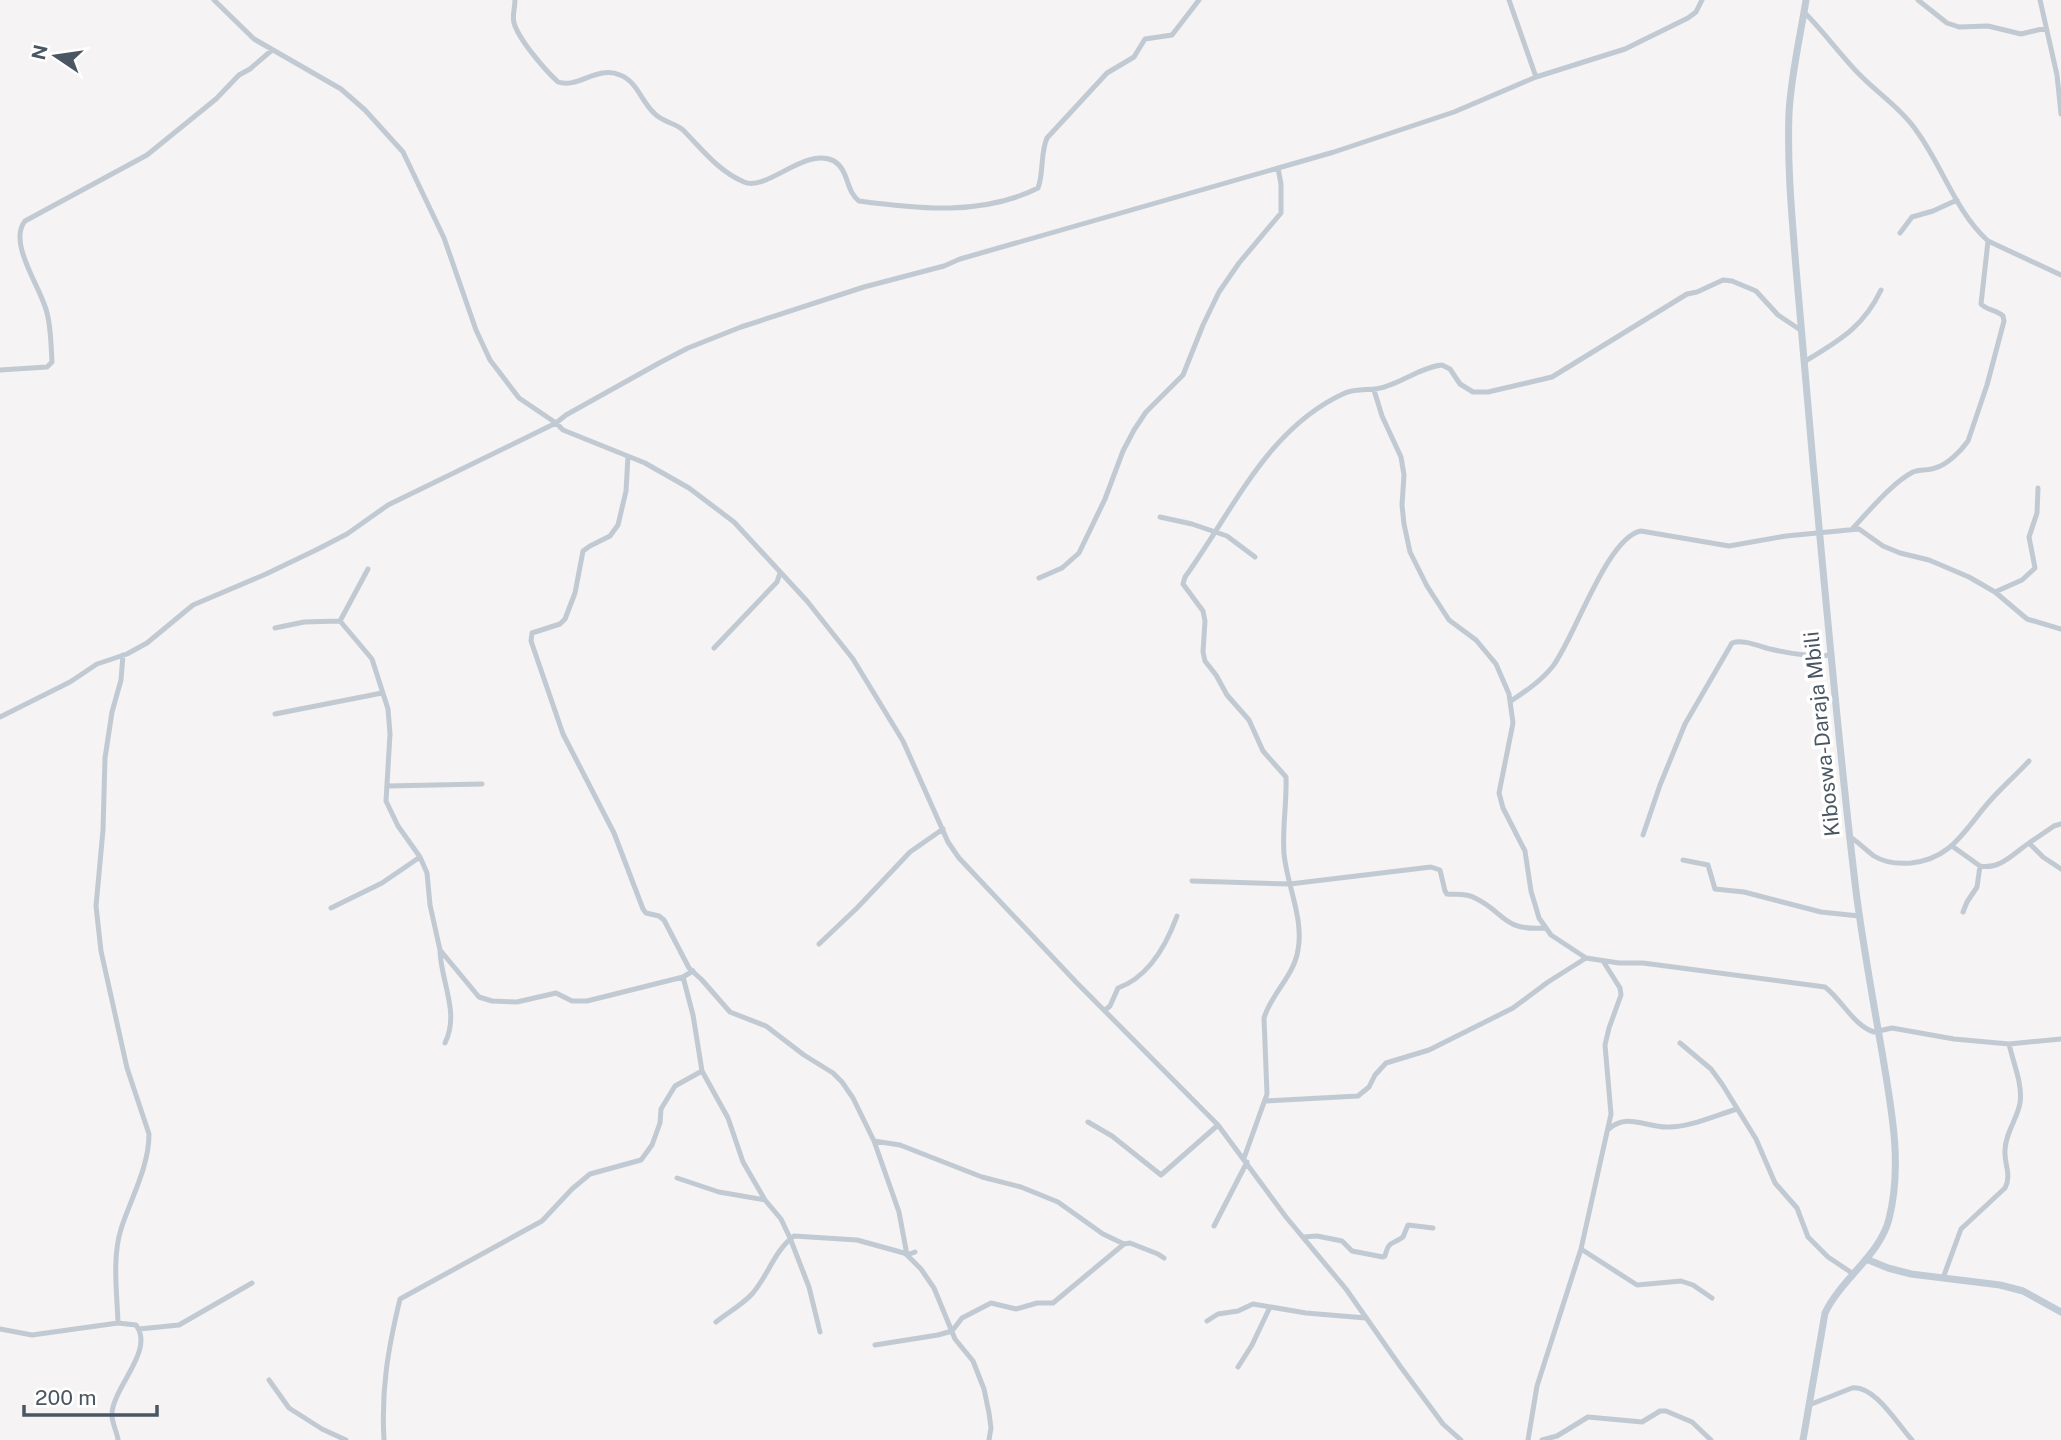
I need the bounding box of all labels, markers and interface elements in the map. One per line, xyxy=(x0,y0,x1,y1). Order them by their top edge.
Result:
north arrow xyxy=(21,21,91,91)
text: N xyxy=(27,42,52,62)
street label: Kiboswa-Daraja Mbili xyxy=(1798,630,1845,838)
scale bar xyxy=(24,1374,158,1418)
text: 200 m xyxy=(35,1385,96,1410)

